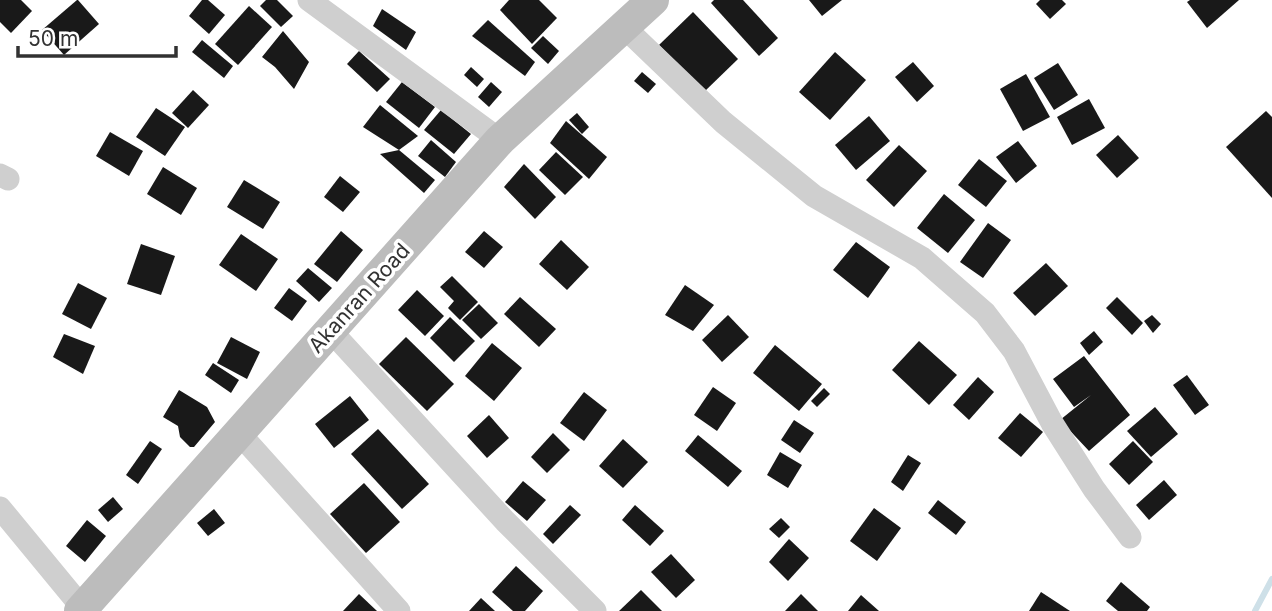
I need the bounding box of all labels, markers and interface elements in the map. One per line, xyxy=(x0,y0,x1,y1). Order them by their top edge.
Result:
scale bar xyxy=(18,14,175,58)
text: 50 m xyxy=(28,26,78,51)
street label: Akanran Road xyxy=(303,238,415,358)

